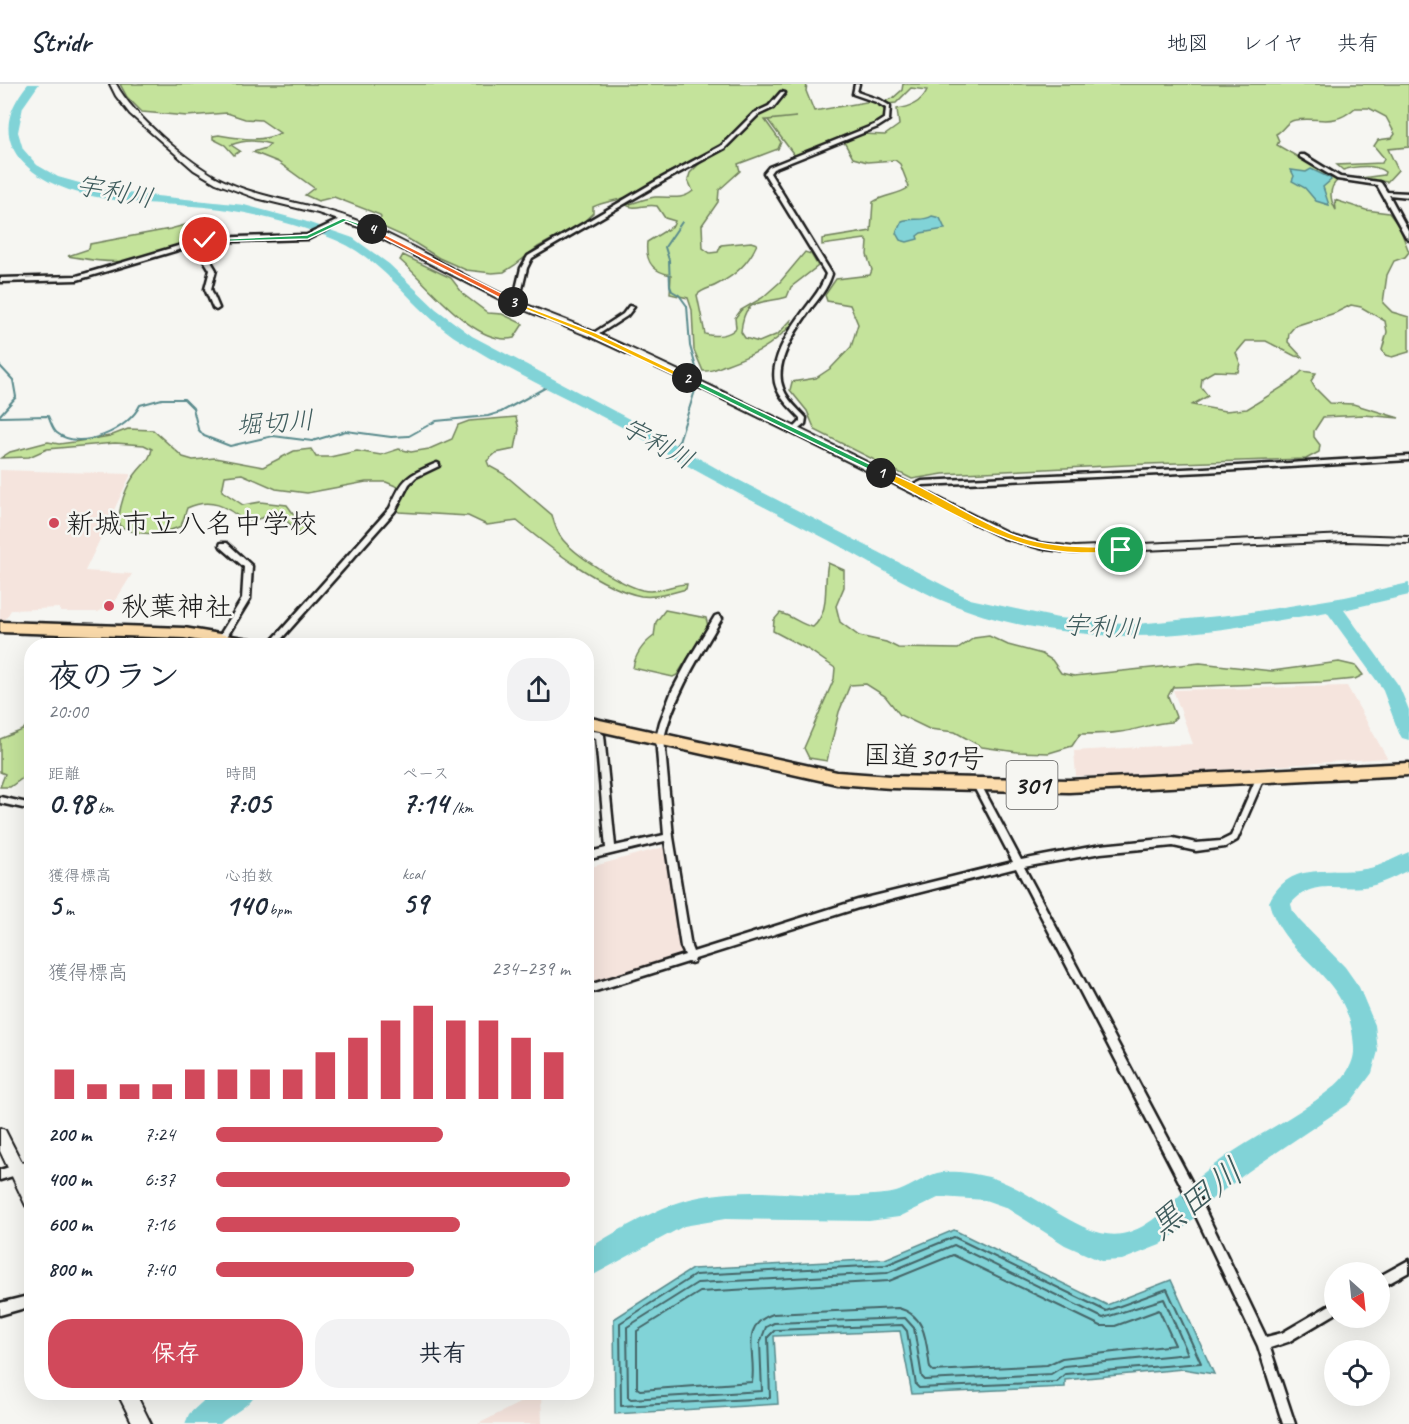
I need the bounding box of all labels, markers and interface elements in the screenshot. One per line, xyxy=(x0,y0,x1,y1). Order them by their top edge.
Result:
text: Stridr xyxy=(30,24,91,59)
text: 地図 xyxy=(1167,30,1209,56)
text: レイヤ xyxy=(1242,30,1304,56)
text: 共有 xyxy=(1337,30,1379,56)
water label: 宇利川 xyxy=(73,168,156,215)
pin xyxy=(179,214,230,265)
pin: 4 xyxy=(357,214,387,244)
text: 4 xyxy=(368,219,376,239)
icon: check xyxy=(188,223,221,256)
pin: 3 xyxy=(498,287,528,317)
text: 3 xyxy=(509,292,517,312)
pin: 2 xyxy=(672,363,702,393)
text: 2 xyxy=(683,368,691,388)
water label: 堀切川 xyxy=(235,403,315,442)
water label: 宇利川 xyxy=(616,410,700,477)
pin: 1 xyxy=(866,458,896,488)
text: 1 xyxy=(877,463,885,483)
place label: 新城市立八名中学校 xyxy=(66,506,318,541)
marker: 新城市立八名中学校 xyxy=(47,516,61,530)
pin xyxy=(1095,524,1146,575)
icon: arrive xyxy=(1104,533,1137,566)
place label: 秋葉神社 xyxy=(121,589,233,624)
marker: 秋葉神社 xyxy=(102,599,116,613)
water label: 宇利川 xyxy=(1062,608,1142,645)
text: 夜のラン xyxy=(48,655,180,697)
button: share xyxy=(507,658,570,721)
text: 20:00 xyxy=(48,699,88,724)
street label: 国道301号 xyxy=(863,737,985,776)
road number: 301 xyxy=(1006,761,1058,809)
text: 距離 xyxy=(48,764,80,784)
text: 時間 xyxy=(225,764,257,784)
text: ペース xyxy=(402,764,449,784)
text: 0.98 xyxy=(48,784,94,822)
text: 7:05 xyxy=(225,784,271,822)
text: 7:14 xyxy=(402,784,448,822)
text: km xyxy=(94,798,114,818)
text: /km xyxy=(448,798,473,818)
text: kcal xyxy=(402,864,423,884)
text: 獲得標高 xyxy=(48,866,112,886)
text: 心拍数 xyxy=(225,866,273,886)
text: 59 xyxy=(402,884,428,922)
text: 5 xyxy=(48,886,61,924)
text: 140 xyxy=(225,886,266,924)
text: m xyxy=(61,900,74,920)
text: bpm xyxy=(266,900,291,920)
text: 234–239 m xyxy=(491,956,570,981)
text: 獲得標高 xyxy=(48,960,128,985)
text: 200 m xyxy=(48,1122,91,1147)
text: 7:24 xyxy=(144,1122,175,1147)
water label: 黒田川 xyxy=(1139,1148,1253,1250)
text: 400 m xyxy=(48,1167,91,1192)
text: 6:37 xyxy=(144,1167,175,1192)
text: 600 m xyxy=(48,1212,92,1237)
text: 7:16 xyxy=(144,1212,175,1237)
text: 800 m xyxy=(48,1257,91,1282)
text: 7:40 xyxy=(144,1257,175,1282)
north arrow xyxy=(1324,1262,1390,1328)
map controls xyxy=(1324,1262,1390,1406)
button: 保存 xyxy=(48,1319,303,1388)
button: 共有 xyxy=(315,1319,570,1388)
button: locate xyxy=(1324,1340,1390,1406)

